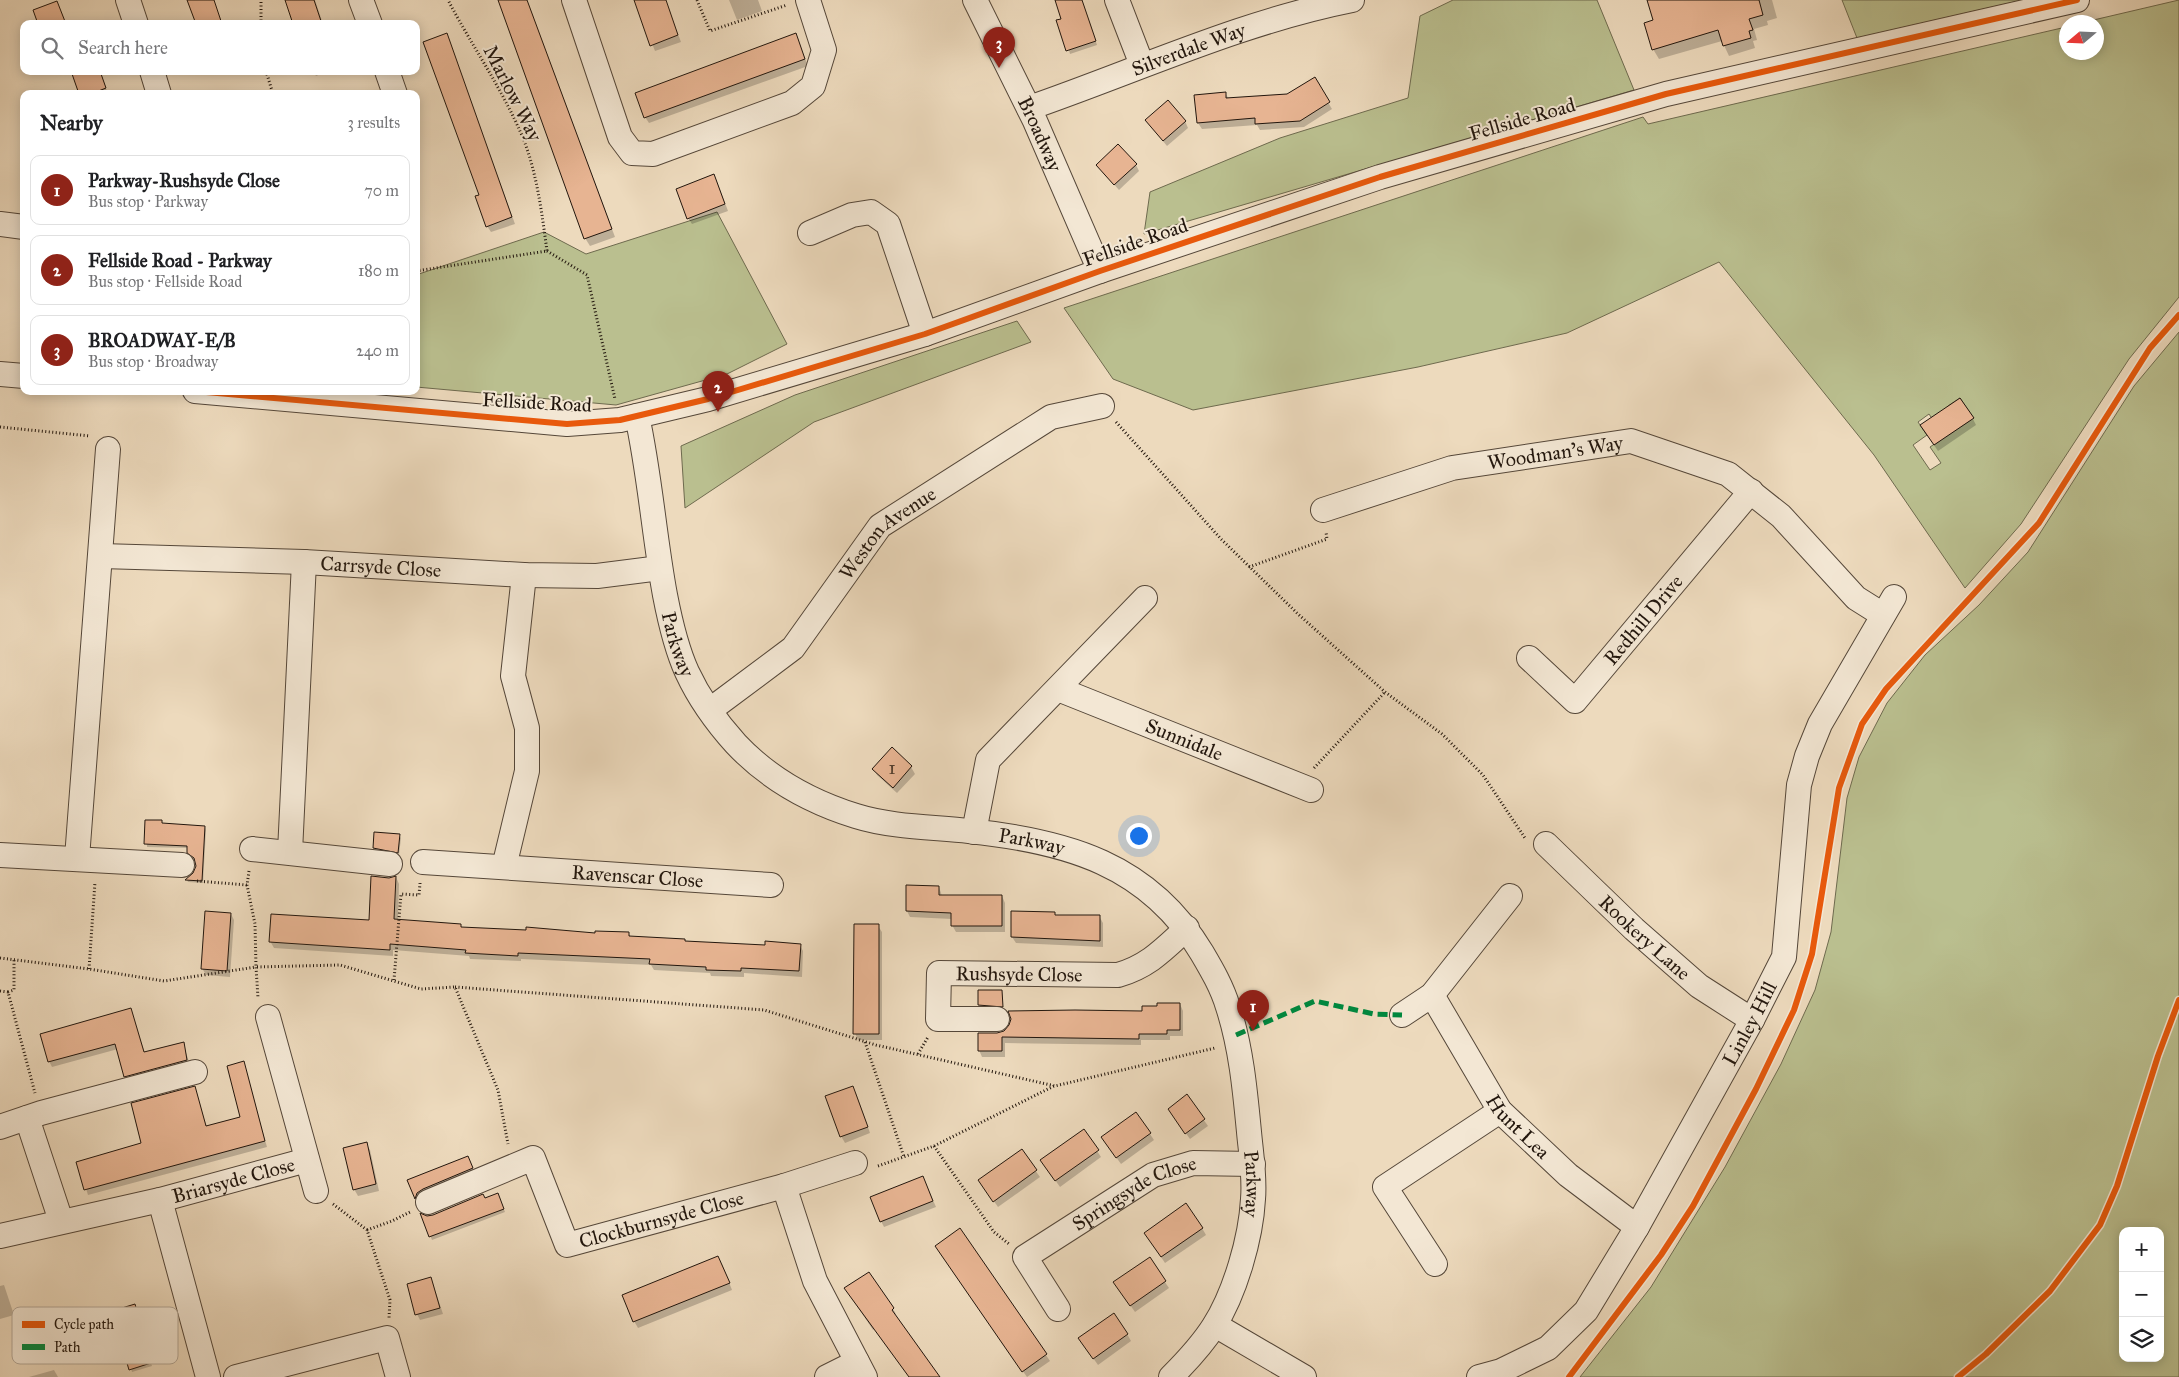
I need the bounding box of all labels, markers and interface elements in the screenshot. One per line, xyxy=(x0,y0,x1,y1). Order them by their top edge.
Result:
north arrow xyxy=(2059,15,2104,60)
street label: Silverdale Way xyxy=(1128,17,1249,81)
search box xyxy=(20,20,420,75)
pin: 3 xyxy=(983,27,1015,68)
icon: search xyxy=(38,34,66,62)
text: Search here xyxy=(78,36,168,59)
street label: Marlow Way xyxy=(478,41,548,146)
street label: Broadway xyxy=(1013,92,1068,176)
street label: Fellside Road xyxy=(1466,92,1578,146)
text: Nearby xyxy=(40,110,103,136)
text: 3 results xyxy=(347,113,400,132)
text: Parkway-Rushsyde Close xyxy=(88,169,280,192)
text: 1 xyxy=(54,181,60,200)
text: 70 m xyxy=(364,181,399,200)
text: Bus stop · Parkway xyxy=(88,192,208,211)
street label: Fellside Road xyxy=(1079,213,1191,271)
text: Fellside Road - Parkway xyxy=(88,249,272,272)
text: 2 xyxy=(53,261,61,280)
text: 180 m xyxy=(358,261,399,280)
text: Bus stop · Fellside Road xyxy=(88,272,242,291)
text: BROADWAY-E/B xyxy=(88,329,236,352)
text: 3 xyxy=(54,341,60,360)
text: 240 m xyxy=(356,341,399,360)
text: Bus stop · Broadway xyxy=(88,352,218,371)
pin: 2 xyxy=(702,371,734,412)
street label: Fellside Road xyxy=(482,387,592,417)
street label: Woodman's Way xyxy=(1486,430,1625,475)
street label: Weston Avenue xyxy=(834,482,940,584)
street label: Carrsyde Close xyxy=(320,551,442,582)
street label: Redhill Drive xyxy=(1598,570,1688,670)
street label: Parkway xyxy=(657,609,700,681)
street label: Sunnidale xyxy=(1142,713,1227,766)
house number: 1 xyxy=(888,757,896,779)
street label: Parkway xyxy=(997,823,1068,860)
your location xyxy=(1126,823,1152,849)
street label: Ravenscar Close xyxy=(571,860,704,892)
street label: Rookery Lane xyxy=(1594,890,1696,985)
street label: Rushsyde Close xyxy=(955,961,1083,987)
street label: Linley Hill xyxy=(1717,977,1782,1070)
pin: 1 xyxy=(1237,990,1269,1031)
street label: Hunt Lea xyxy=(1481,1090,1555,1164)
street label: Parkway xyxy=(1239,1149,1266,1219)
street label: Springsyde Close xyxy=(1067,1151,1199,1236)
street label: Briarsyde Close xyxy=(169,1152,297,1208)
street label: Clockburnsyde Close xyxy=(576,1186,746,1253)
map controls xyxy=(2119,1227,2164,1362)
button: + xyxy=(2119,1227,2164,1272)
button: − xyxy=(2119,1272,2164,1317)
legend xyxy=(12,1307,178,1364)
text: Cycle path xyxy=(54,1316,114,1333)
button: layers xyxy=(2119,1317,2164,1362)
text: Path xyxy=(54,1339,81,1356)

